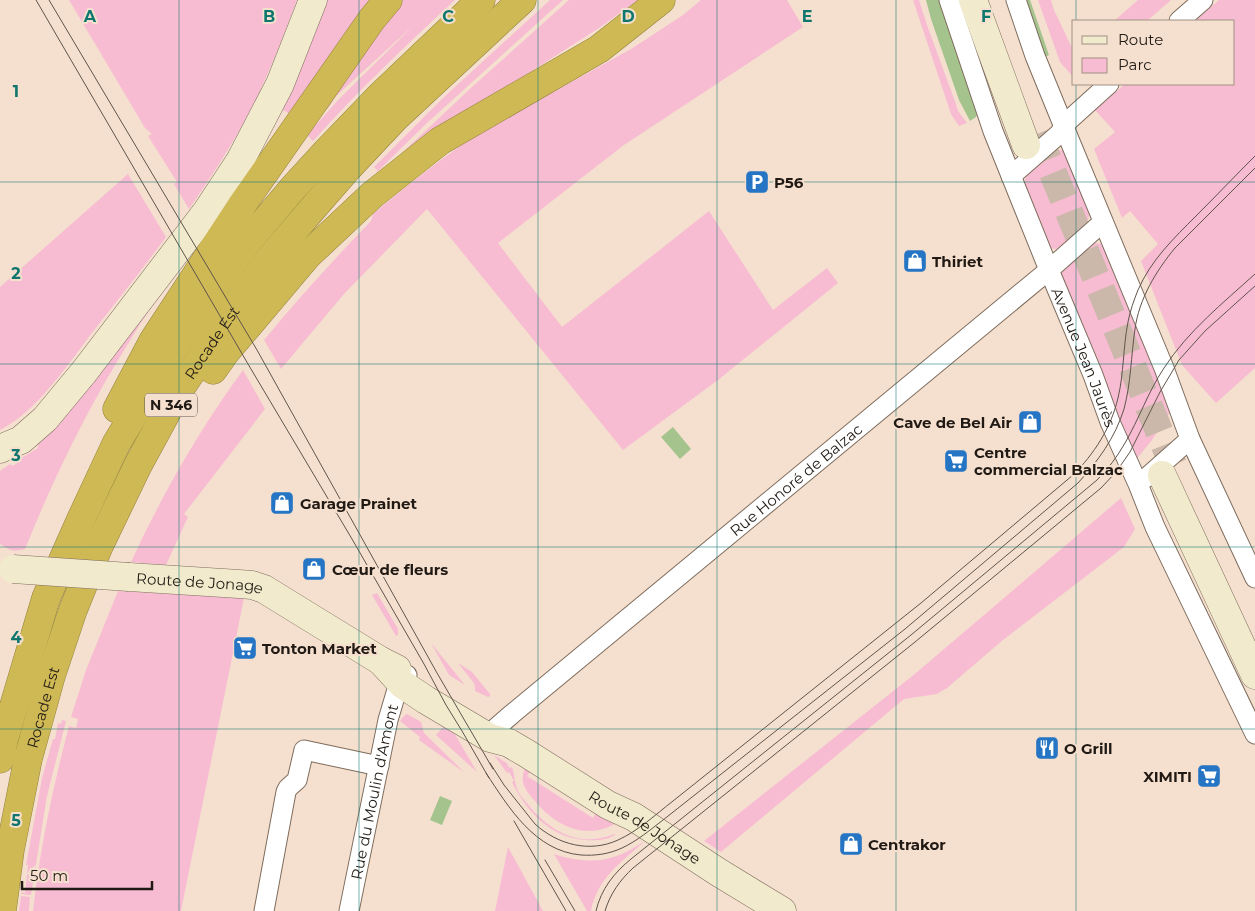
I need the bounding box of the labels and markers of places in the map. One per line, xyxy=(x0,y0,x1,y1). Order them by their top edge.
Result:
parking icon: P56 xyxy=(744,169,770,195)
place label: P56 xyxy=(774,173,804,192)
shop icon: Thiriet xyxy=(902,248,928,274)
place label: Thiriet xyxy=(932,252,984,271)
shop icon: Cave de Bel Air xyxy=(1017,409,1043,435)
place label: Cave de Bel Air xyxy=(893,413,1013,432)
place label: Centre commercial Balzac xyxy=(974,443,1123,479)
supermarket icon: Centre commercial Balzac xyxy=(943,448,969,474)
shop icon: Garage Prainet xyxy=(269,490,295,516)
place label: Garage Prainet xyxy=(300,494,418,513)
shop icon: Cœur de fleurs xyxy=(301,556,327,582)
place label: Cœur de fleurs xyxy=(332,560,448,579)
supermarket icon: Tonton Market xyxy=(232,635,258,661)
place label: Tonton Market xyxy=(262,639,377,658)
restaurant icon: O Grill xyxy=(1034,735,1060,761)
place label: O Grill xyxy=(1064,739,1112,758)
supermarket icon: XIMITI xyxy=(1196,763,1222,789)
place label: XIMITI xyxy=(1143,767,1192,786)
shop icon: Centrakor xyxy=(838,831,864,857)
place label: Centrakor xyxy=(868,835,946,854)

